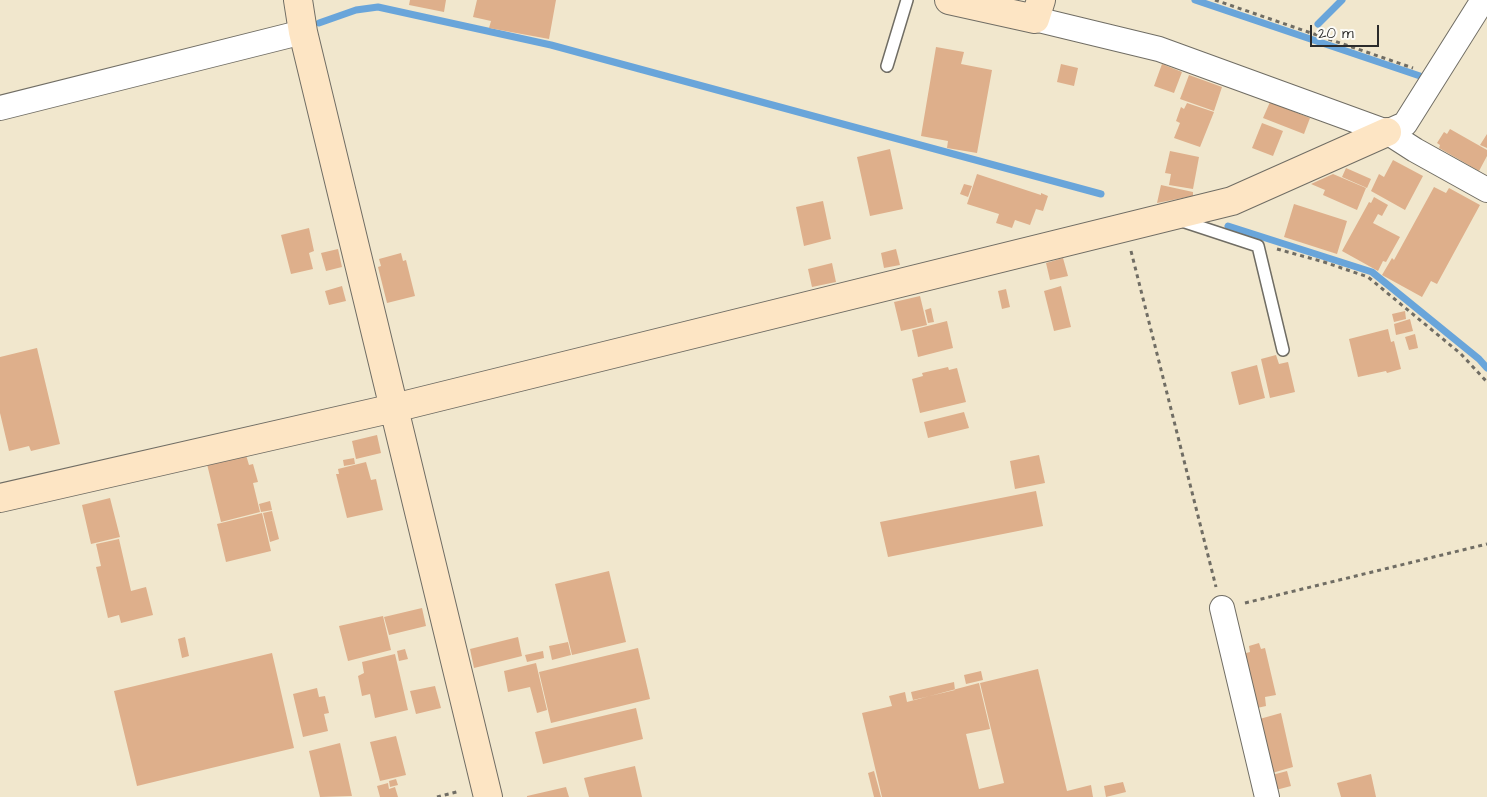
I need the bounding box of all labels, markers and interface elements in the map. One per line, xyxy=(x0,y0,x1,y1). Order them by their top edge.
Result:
scale bar xyxy=(1312,15,1381,47)
text: 20 m xyxy=(1318,23,1354,44)

